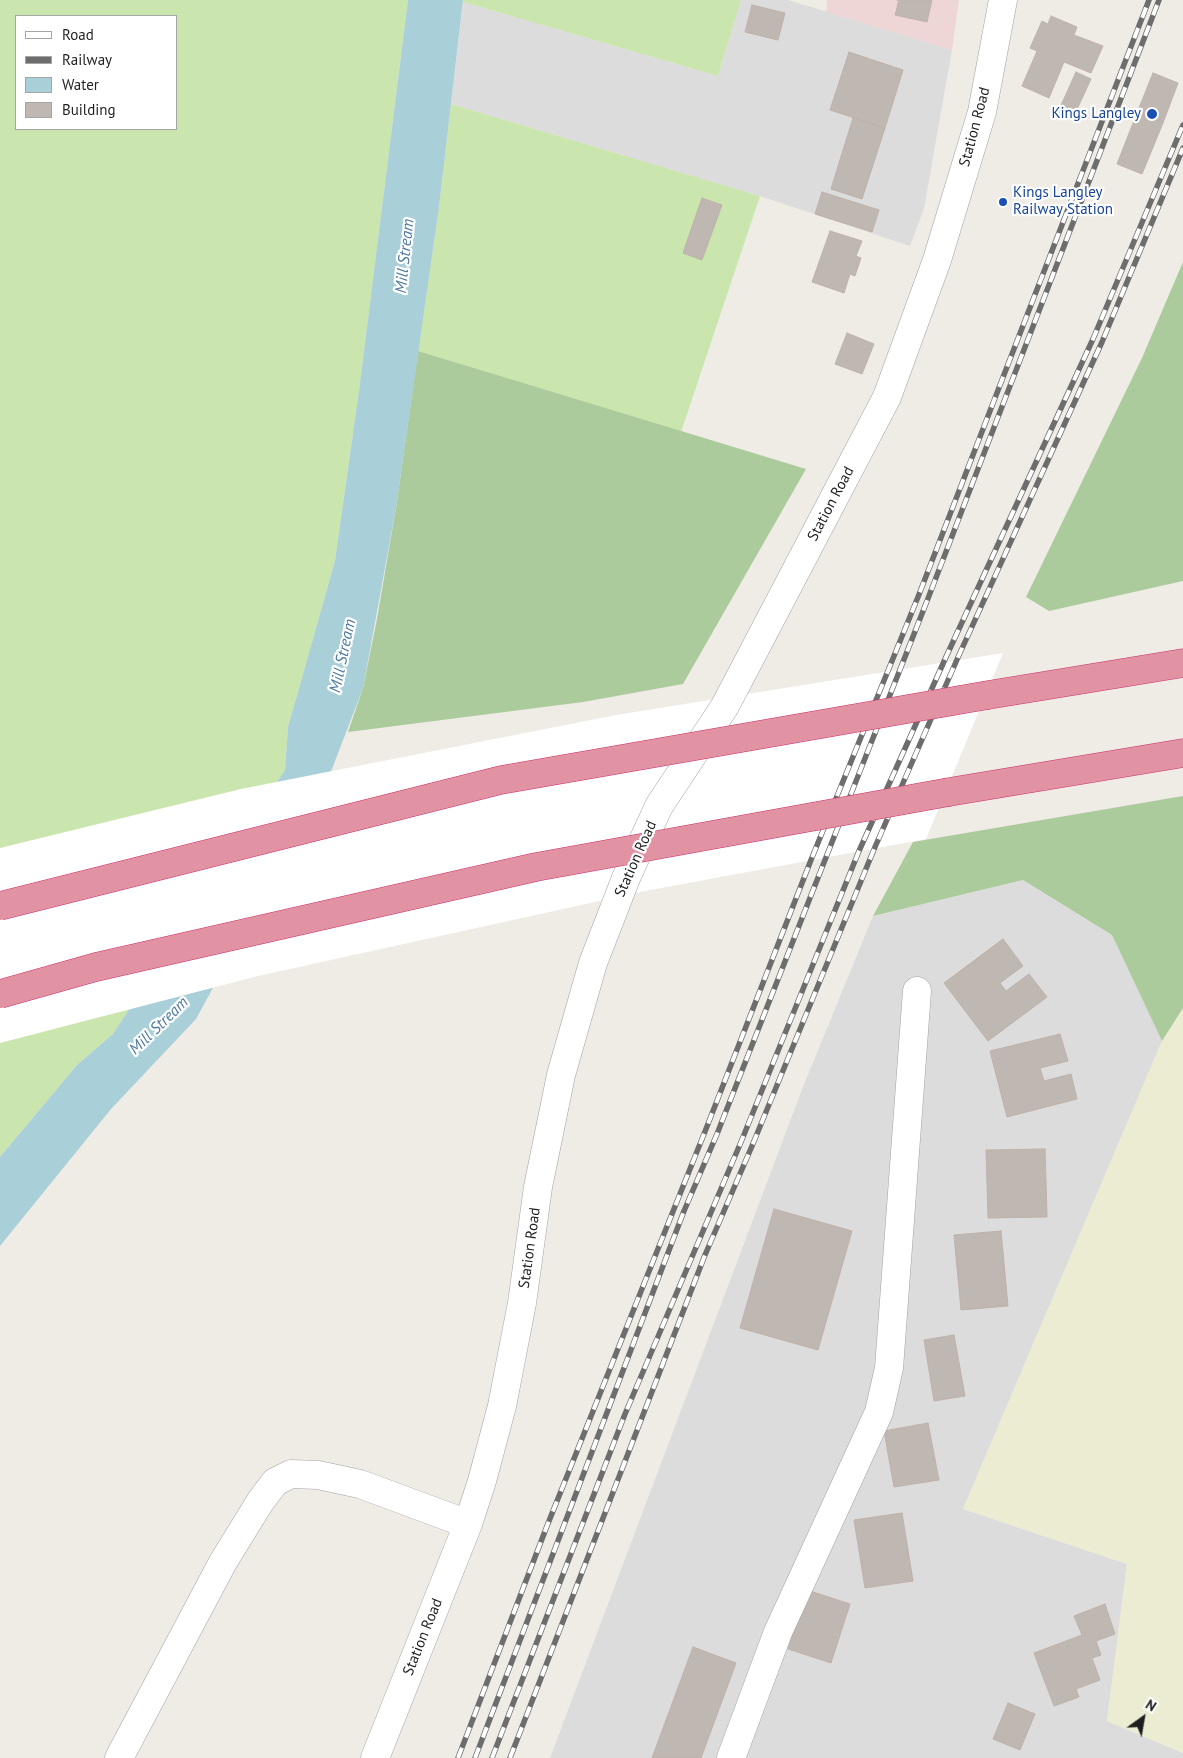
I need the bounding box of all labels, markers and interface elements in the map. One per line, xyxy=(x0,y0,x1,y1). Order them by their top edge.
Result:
legend xyxy=(15,15,178,130)
text: Road xyxy=(62,25,94,44)
text: Railway xyxy=(62,50,112,69)
text: Water xyxy=(62,75,99,94)
street label: Station Road xyxy=(956,85,994,169)
text: Building xyxy=(62,100,116,119)
place label: Kings Langley xyxy=(1051,105,1141,123)
marker: Kings Langley xyxy=(1145,107,1159,121)
place label: Kings Langley Railway Station xyxy=(1013,184,1113,219)
marker: Kings Langley Railway Station xyxy=(997,196,1009,208)
water label: Mill Stream xyxy=(392,218,418,294)
street label: Station Road xyxy=(804,464,858,544)
water label: Mill Stream xyxy=(326,617,360,695)
street label: Station Road xyxy=(611,818,661,900)
water label: Mill Stream xyxy=(125,993,193,1059)
street label: Station Road xyxy=(515,1206,545,1290)
street label: Station Road xyxy=(399,1596,447,1678)
north arrow xyxy=(1118,1693,1168,1743)
text: N xyxy=(1142,1695,1160,1715)

